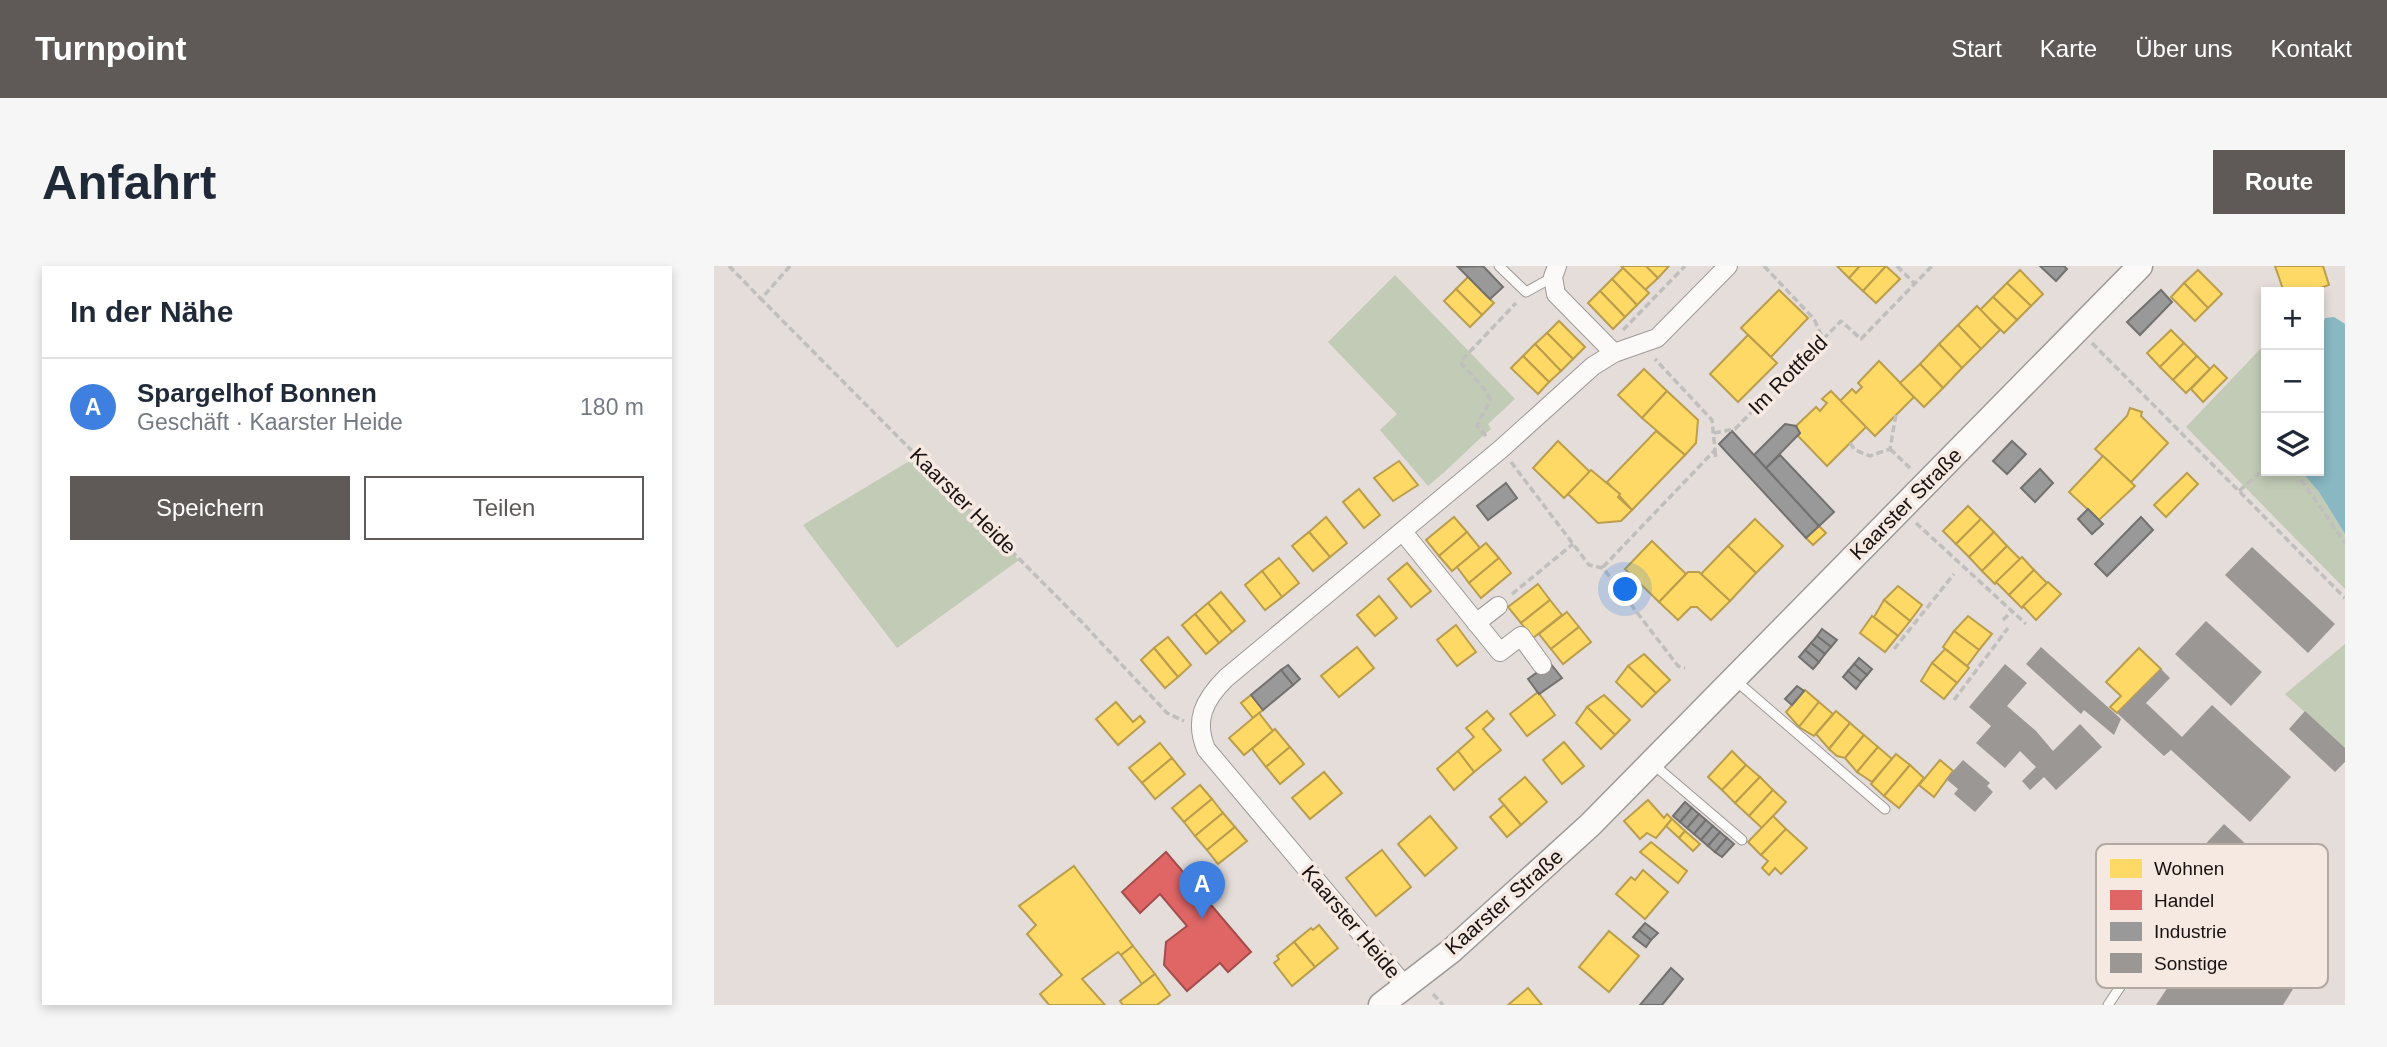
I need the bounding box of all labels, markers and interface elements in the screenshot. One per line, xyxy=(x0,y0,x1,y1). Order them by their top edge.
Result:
text: Turnpoint xyxy=(35,30,187,67)
text: Start xyxy=(1951,35,2002,62)
text: Karte xyxy=(2040,35,2097,62)
text: Über uns xyxy=(2135,35,2233,62)
text: Kontakt xyxy=(2271,35,2352,62)
button: Route xyxy=(2213,150,2345,214)
text: Anfahrt xyxy=(42,155,216,209)
map controls xyxy=(2261,287,2324,476)
button: + xyxy=(2261,287,2324,350)
text: In der Nähe xyxy=(70,295,233,328)
street label: Im Rottfeld xyxy=(1744,331,1832,419)
button: − xyxy=(2261,350,2324,413)
text: Spargelhof Bonnen xyxy=(137,378,377,408)
text: A xyxy=(85,394,101,420)
text: 180 m xyxy=(580,394,644,420)
text: Geschäft · Kaarster Heide xyxy=(137,409,403,435)
button: layers xyxy=(2261,413,2324,476)
street label: Kaarster Heide xyxy=(906,443,1021,558)
street label: Kaarster Straße xyxy=(1845,443,1966,564)
button: Speichern xyxy=(70,476,350,540)
button: Teilen xyxy=(364,476,644,540)
your location xyxy=(1608,572,1642,606)
street label: Kaarster Straße xyxy=(1440,844,1567,959)
legend xyxy=(2096,844,2328,988)
text: Wohnen xyxy=(2154,858,2224,879)
pin: A xyxy=(1179,861,1225,919)
street label: Kaarster Heide xyxy=(1298,861,1405,983)
text: Handel xyxy=(2154,890,2214,911)
text: Industrie xyxy=(2154,921,2227,942)
text: Sonstige xyxy=(2154,953,2228,974)

